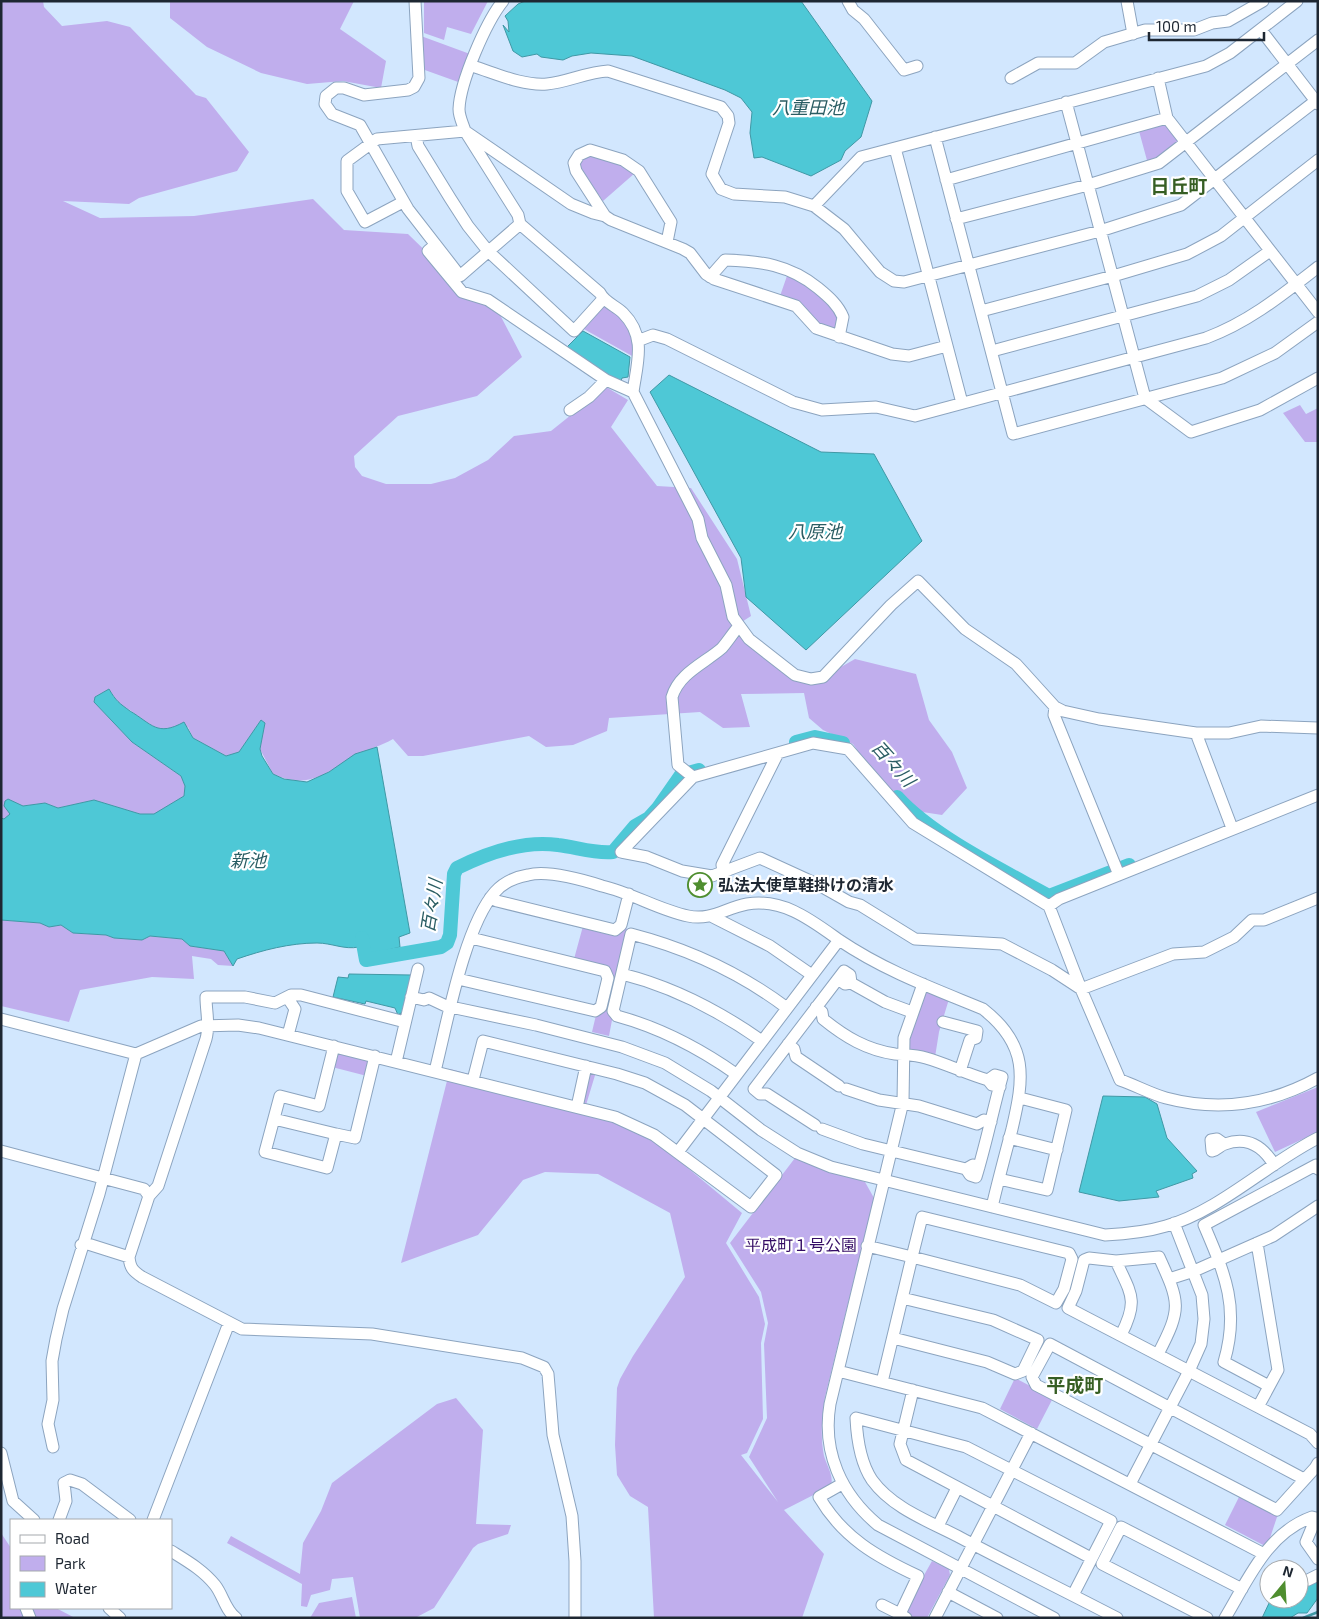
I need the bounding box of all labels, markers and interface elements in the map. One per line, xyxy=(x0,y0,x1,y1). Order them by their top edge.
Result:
scale bar xyxy=(1149,10,1264,42)
text: 100 m xyxy=(1156,17,1197,35)
water label: 八重田池 xyxy=(772,96,846,118)
district label: 日丘町 xyxy=(1150,174,1208,197)
water label: 八原池 xyxy=(788,520,844,542)
water label: 百々川 xyxy=(868,736,921,792)
water label: 新池 xyxy=(230,849,268,871)
place icon: 弘法大使草鞋掛けの清水 xyxy=(687,872,713,898)
water label: 百々川 xyxy=(416,875,446,934)
place label: 弘法大使草鞋掛けの清水 xyxy=(718,875,894,894)
park label: 平成町１号公園 xyxy=(745,1235,857,1254)
district label: 平成町 xyxy=(1046,1373,1104,1396)
legend xyxy=(10,1519,172,1609)
text: Road xyxy=(55,1529,90,1547)
text: Park xyxy=(55,1554,86,1572)
north arrow xyxy=(1259,1559,1309,1609)
text: N xyxy=(1281,1562,1296,1581)
text: Water xyxy=(55,1579,97,1597)

